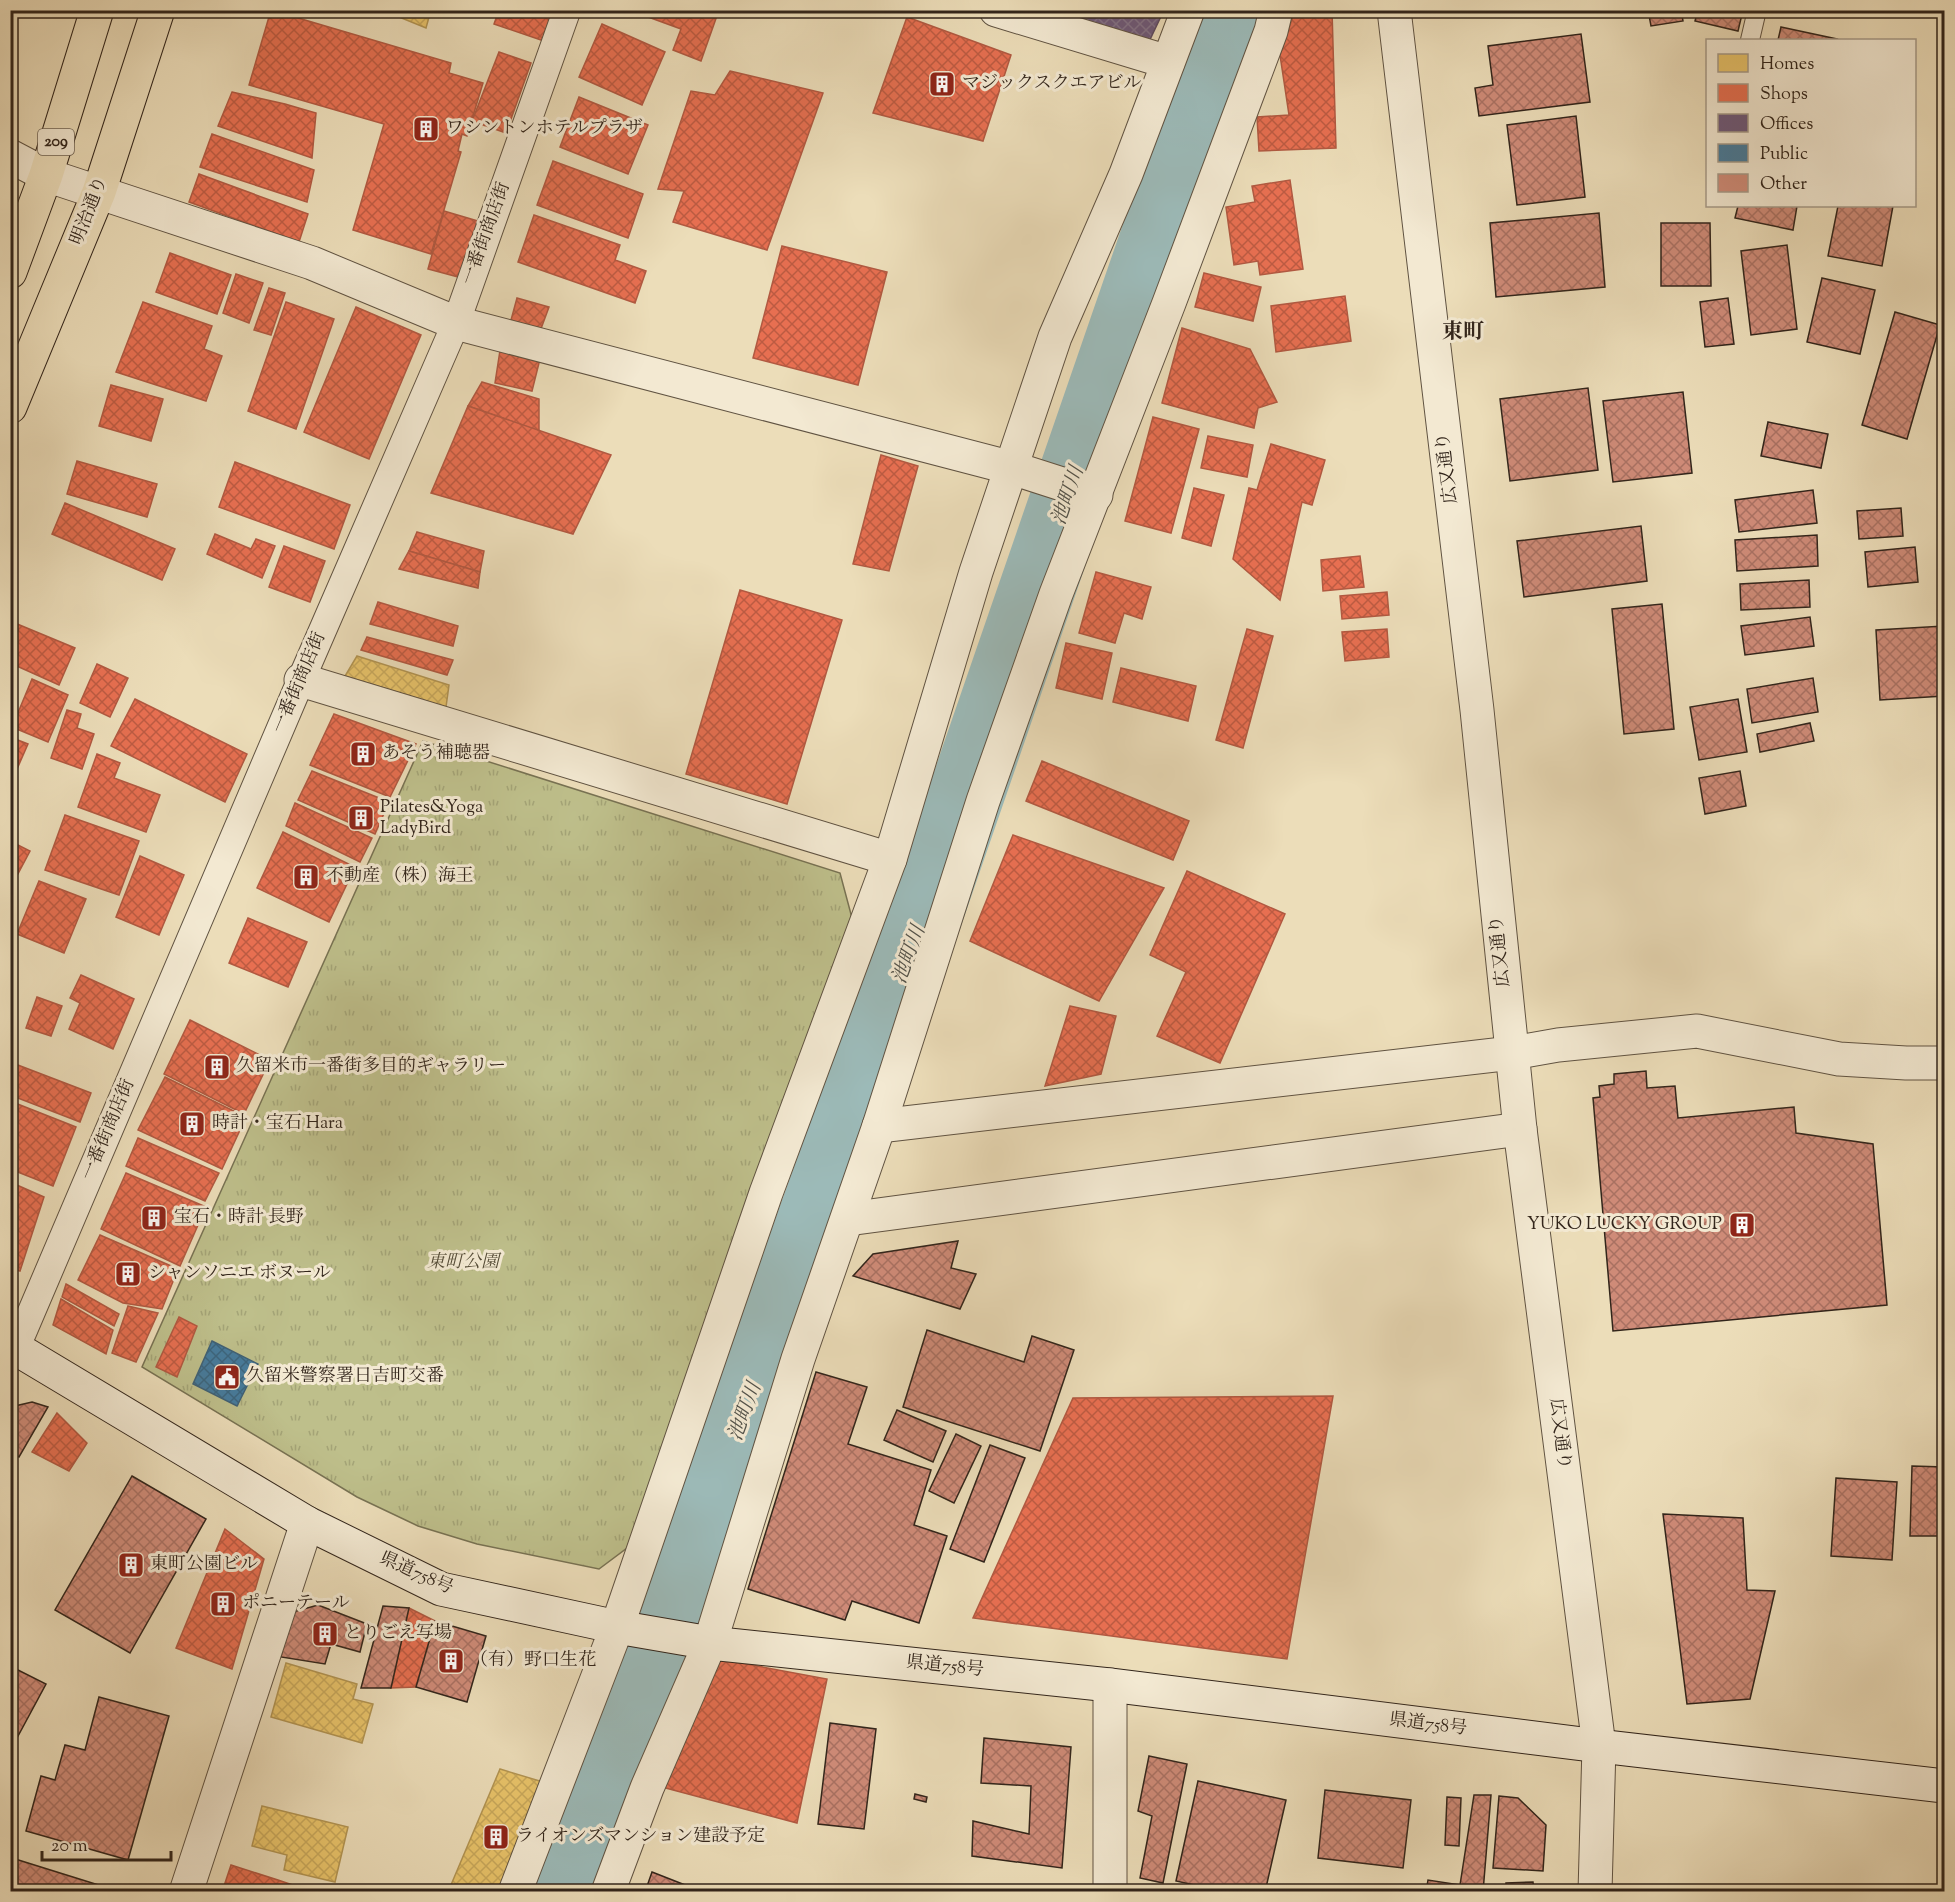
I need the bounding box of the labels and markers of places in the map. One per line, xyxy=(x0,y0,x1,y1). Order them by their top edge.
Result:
building icon: マジックスクエアビル xyxy=(927,69,957,99)
place label: マジックスクエアビル xyxy=(962,71,1141,97)
building icon: ワシントンホテルプラザ xyxy=(411,114,441,144)
place label: ワシントンホテルプラザ xyxy=(446,116,643,142)
building icon: あそう補聴器 xyxy=(348,739,378,769)
place label: あそう補聴器 xyxy=(382,741,490,767)
place label: Pilates&Yoga LadyBird xyxy=(380,795,483,842)
building icon: Pilates&Yoga LadyBird xyxy=(346,803,376,833)
building icon: 不動産 （株）海王 xyxy=(291,862,321,892)
place label: 不動産 （株）海王 xyxy=(326,864,474,890)
building icon: 久留米市一番街多目的ギャラリー xyxy=(202,1052,232,1082)
place label: 久留米市一番街多目的ギャラリー xyxy=(236,1054,506,1080)
building icon: 時計・宝石 Hara xyxy=(177,1109,207,1139)
place label: 時計・宝石 Hara xyxy=(212,1111,343,1137)
building icon: 宝石・時計 長野 xyxy=(139,1203,169,1233)
place label: 宝石・時計 長野 xyxy=(174,1205,304,1231)
building icon: YUKO LUCKY GROUP xyxy=(1727,1210,1757,1240)
place label: YUKO LUCKY GROUP xyxy=(1527,1212,1722,1238)
building icon: シャンソニエ ボヌール xyxy=(113,1259,143,1289)
place label: シャンソニエ ボヌール xyxy=(148,1261,331,1287)
public building icon: 久留米警察署日吉町交番 xyxy=(212,1362,242,1392)
place label: 久留米警察署日吉町交番 xyxy=(246,1364,444,1390)
building icon: 東町公園ビル xyxy=(116,1550,146,1580)
place label: 東町公園ビル xyxy=(150,1552,258,1578)
building icon: ポニーテール xyxy=(208,1589,238,1619)
place label: ポニーテール xyxy=(242,1591,350,1617)
building icon: とりごえ写場 xyxy=(310,1619,340,1649)
place label: とりごえ写場 xyxy=(344,1621,452,1647)
building icon: （有）野口生花 xyxy=(436,1646,466,1676)
place label: （有）野口生花 xyxy=(470,1648,596,1674)
building icon: ライオンズマンション建設予定 xyxy=(481,1822,511,1852)
place label: ライオンズマンション建設予定 xyxy=(516,1824,765,1850)

